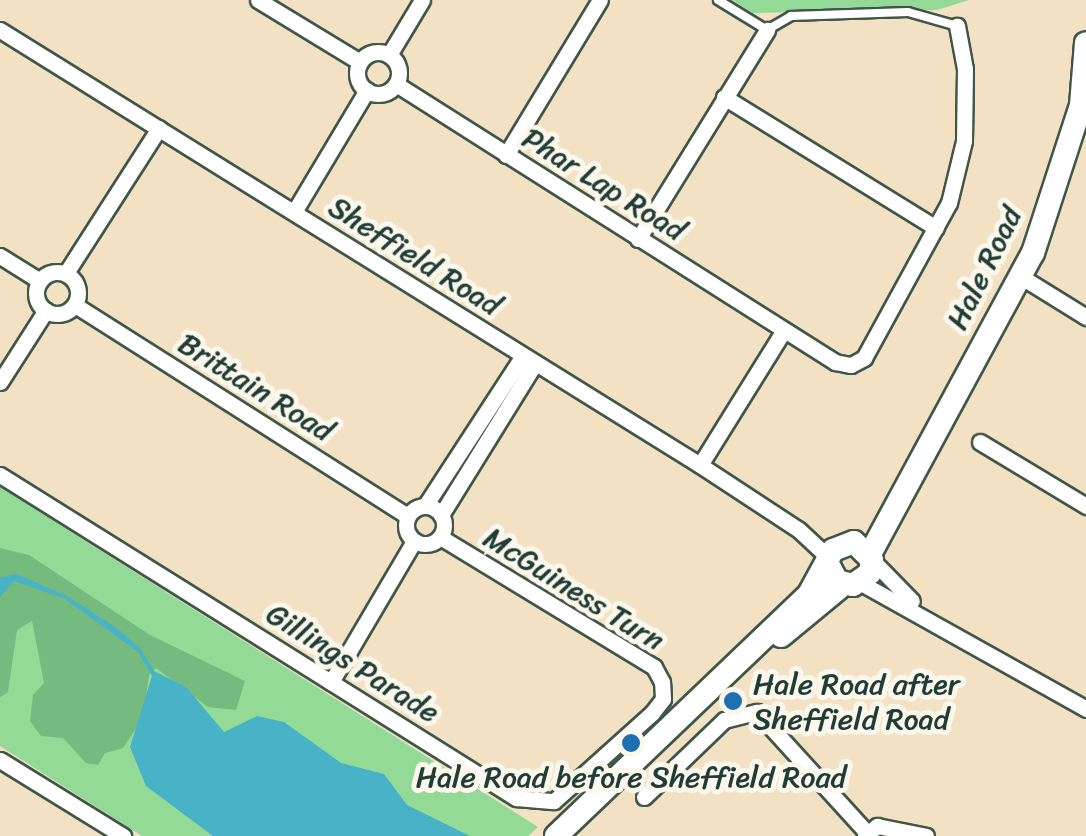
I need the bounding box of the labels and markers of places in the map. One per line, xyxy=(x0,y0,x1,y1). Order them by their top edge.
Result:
place label: Hale Road after Sheffield Road xyxy=(753,666,961,736)
marker: Hale Road after Sheffield Road xyxy=(722,690,744,712)
marker: Hale Road before Sheffield Road xyxy=(620,732,642,754)
place label: Hale Road before Sheffield Road xyxy=(415,759,847,795)

